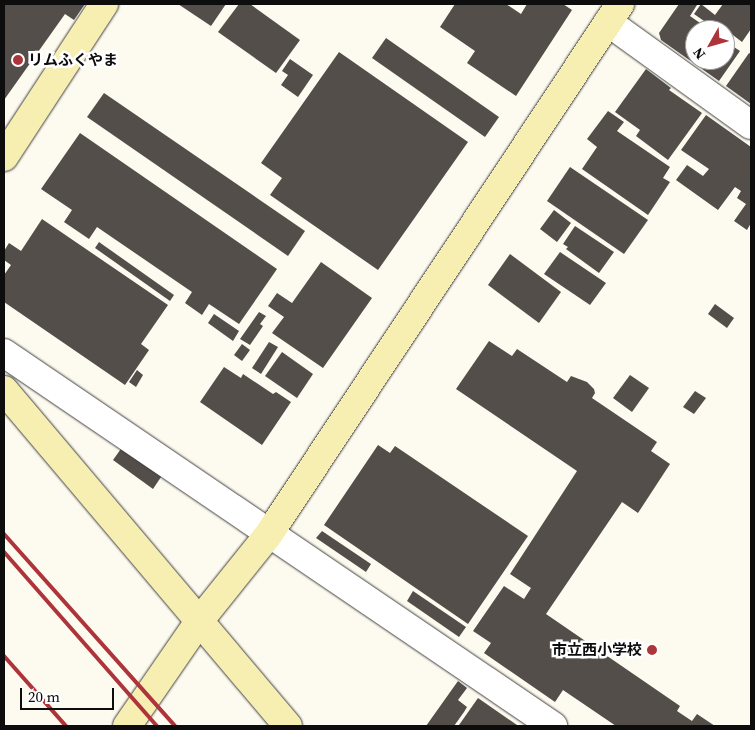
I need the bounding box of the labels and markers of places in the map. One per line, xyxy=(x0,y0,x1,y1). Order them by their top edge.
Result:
place label: リムふくやま xyxy=(28,51,118,69)
marker: リムふくやま xyxy=(12,54,24,66)
place label: 市立西小学校 xyxy=(552,641,642,659)
marker: 市立西小学校 xyxy=(646,644,658,656)

